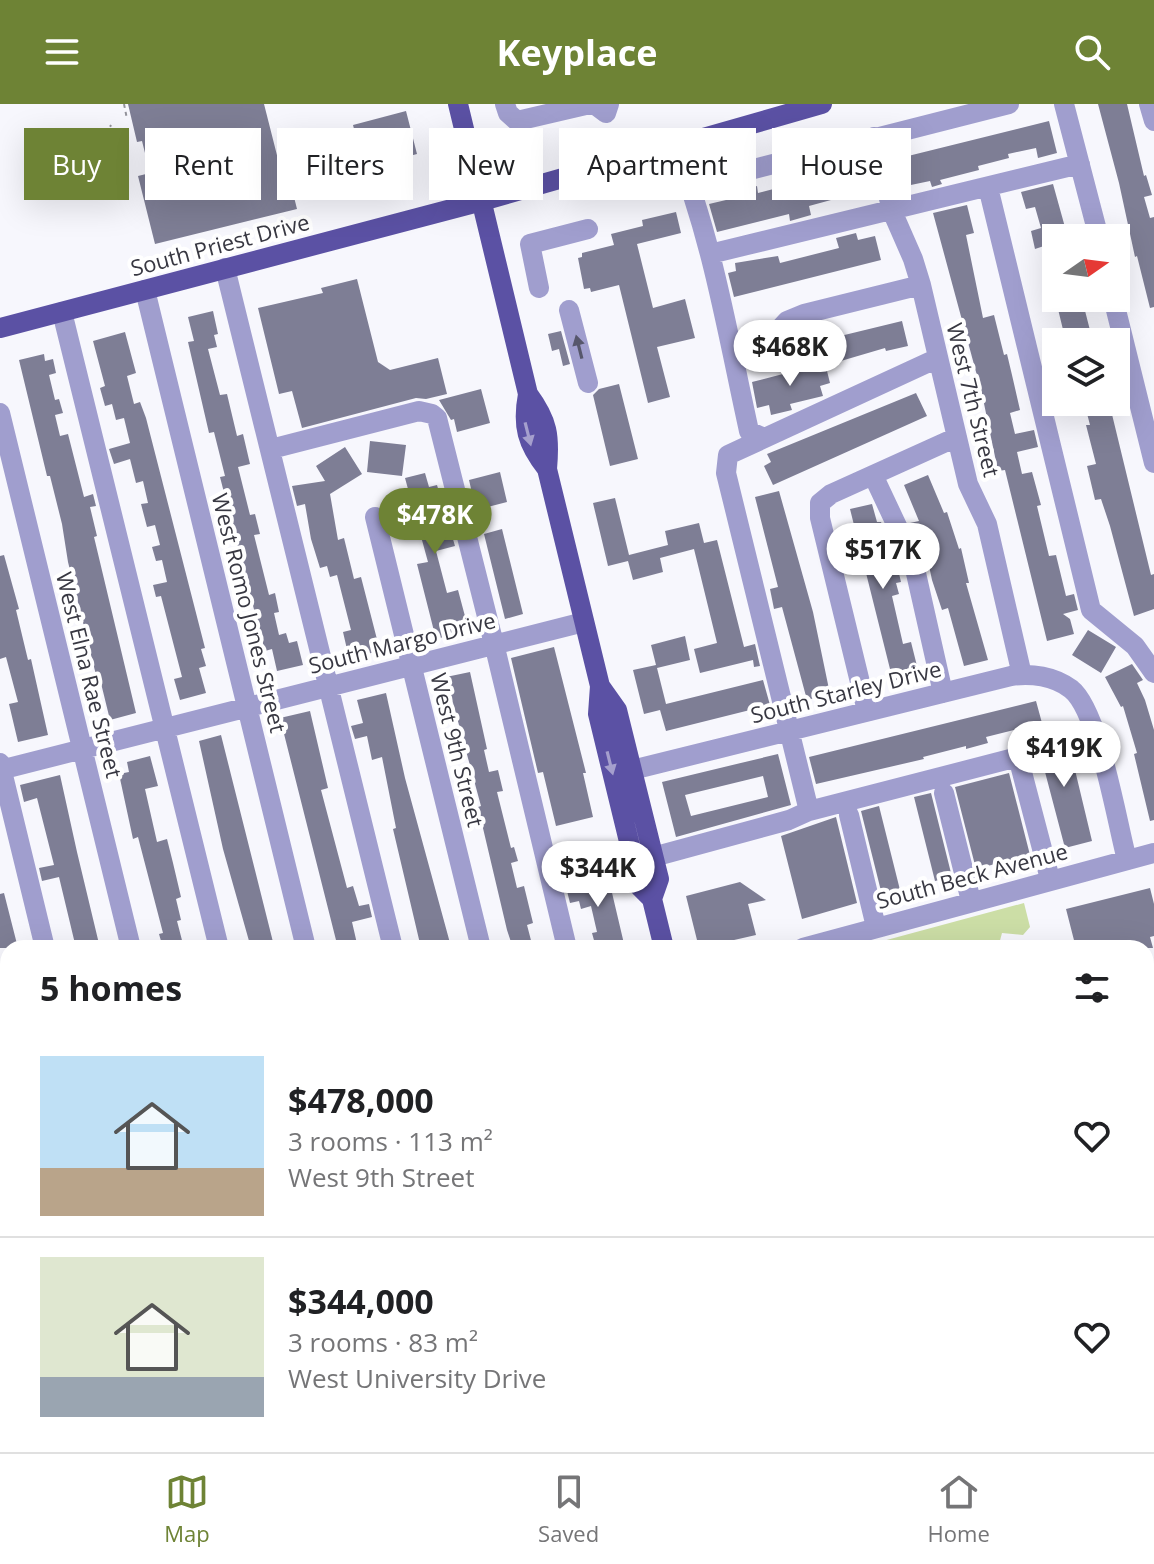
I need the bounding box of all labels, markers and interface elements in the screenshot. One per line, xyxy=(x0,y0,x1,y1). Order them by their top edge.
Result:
text: Keyplace xyxy=(497,28,657,77)
icon: menu xyxy=(40,30,84,74)
icon: search xyxy=(1070,30,1114,74)
chip: Buy xyxy=(24,128,129,200)
chip: Rent xyxy=(145,128,261,200)
chip: Filters xyxy=(277,128,413,200)
chip: New xyxy=(429,128,543,200)
chip: Apartment xyxy=(559,128,756,200)
chip: House xyxy=(772,128,911,200)
street label: South Priest Drive xyxy=(127,206,312,282)
north arrow xyxy=(1042,224,1130,312)
map controls xyxy=(1042,224,1130,416)
pin: $468K xyxy=(734,320,846,388)
street label: West 7th Street xyxy=(940,320,1008,480)
text: $468K xyxy=(752,328,828,364)
button: layers xyxy=(1042,328,1130,416)
one-way arrow xyxy=(572,334,584,359)
one-way arrow xyxy=(522,422,535,447)
pin: $478K xyxy=(379,488,491,556)
street label: West Romo Jones Street xyxy=(206,490,294,736)
text: $478K xyxy=(397,496,473,532)
pin: $517K xyxy=(827,523,939,591)
text: $517K xyxy=(845,531,921,567)
street label: West Elna Rae Street xyxy=(50,569,130,781)
street label: South Margo Drive xyxy=(305,604,498,680)
street label: South Starley Drive xyxy=(747,653,944,729)
street label: West 9th Street xyxy=(424,670,492,830)
pin: $419K xyxy=(1008,721,1120,789)
text: $419K xyxy=(1026,729,1102,765)
one-way arrow xyxy=(604,750,616,775)
street label: South Beck Avenue xyxy=(873,835,1071,915)
pin: $344K xyxy=(542,841,654,909)
text: $344K xyxy=(560,849,636,885)
text: 5 homes xyxy=(40,965,182,1011)
icon: filters xyxy=(1070,966,1114,1010)
text: $478,000 xyxy=(288,1077,434,1123)
icon: home xyxy=(104,1088,200,1184)
icon: heart xyxy=(1070,1114,1114,1158)
text: 3 rooms · 113 m² xyxy=(288,1123,493,1159)
text: West 9th Street xyxy=(288,1159,474,1195)
text: $344,000 xyxy=(288,1278,434,1324)
icon: home xyxy=(104,1289,200,1385)
icon: heart xyxy=(1070,1315,1114,1359)
text: 3 rooms · 83 m² xyxy=(288,1324,478,1360)
text: West University Drive xyxy=(288,1360,546,1396)
tab: Map xyxy=(164,1470,210,1548)
tab: Saved xyxy=(538,1470,599,1548)
tab: Home xyxy=(928,1470,990,1548)

